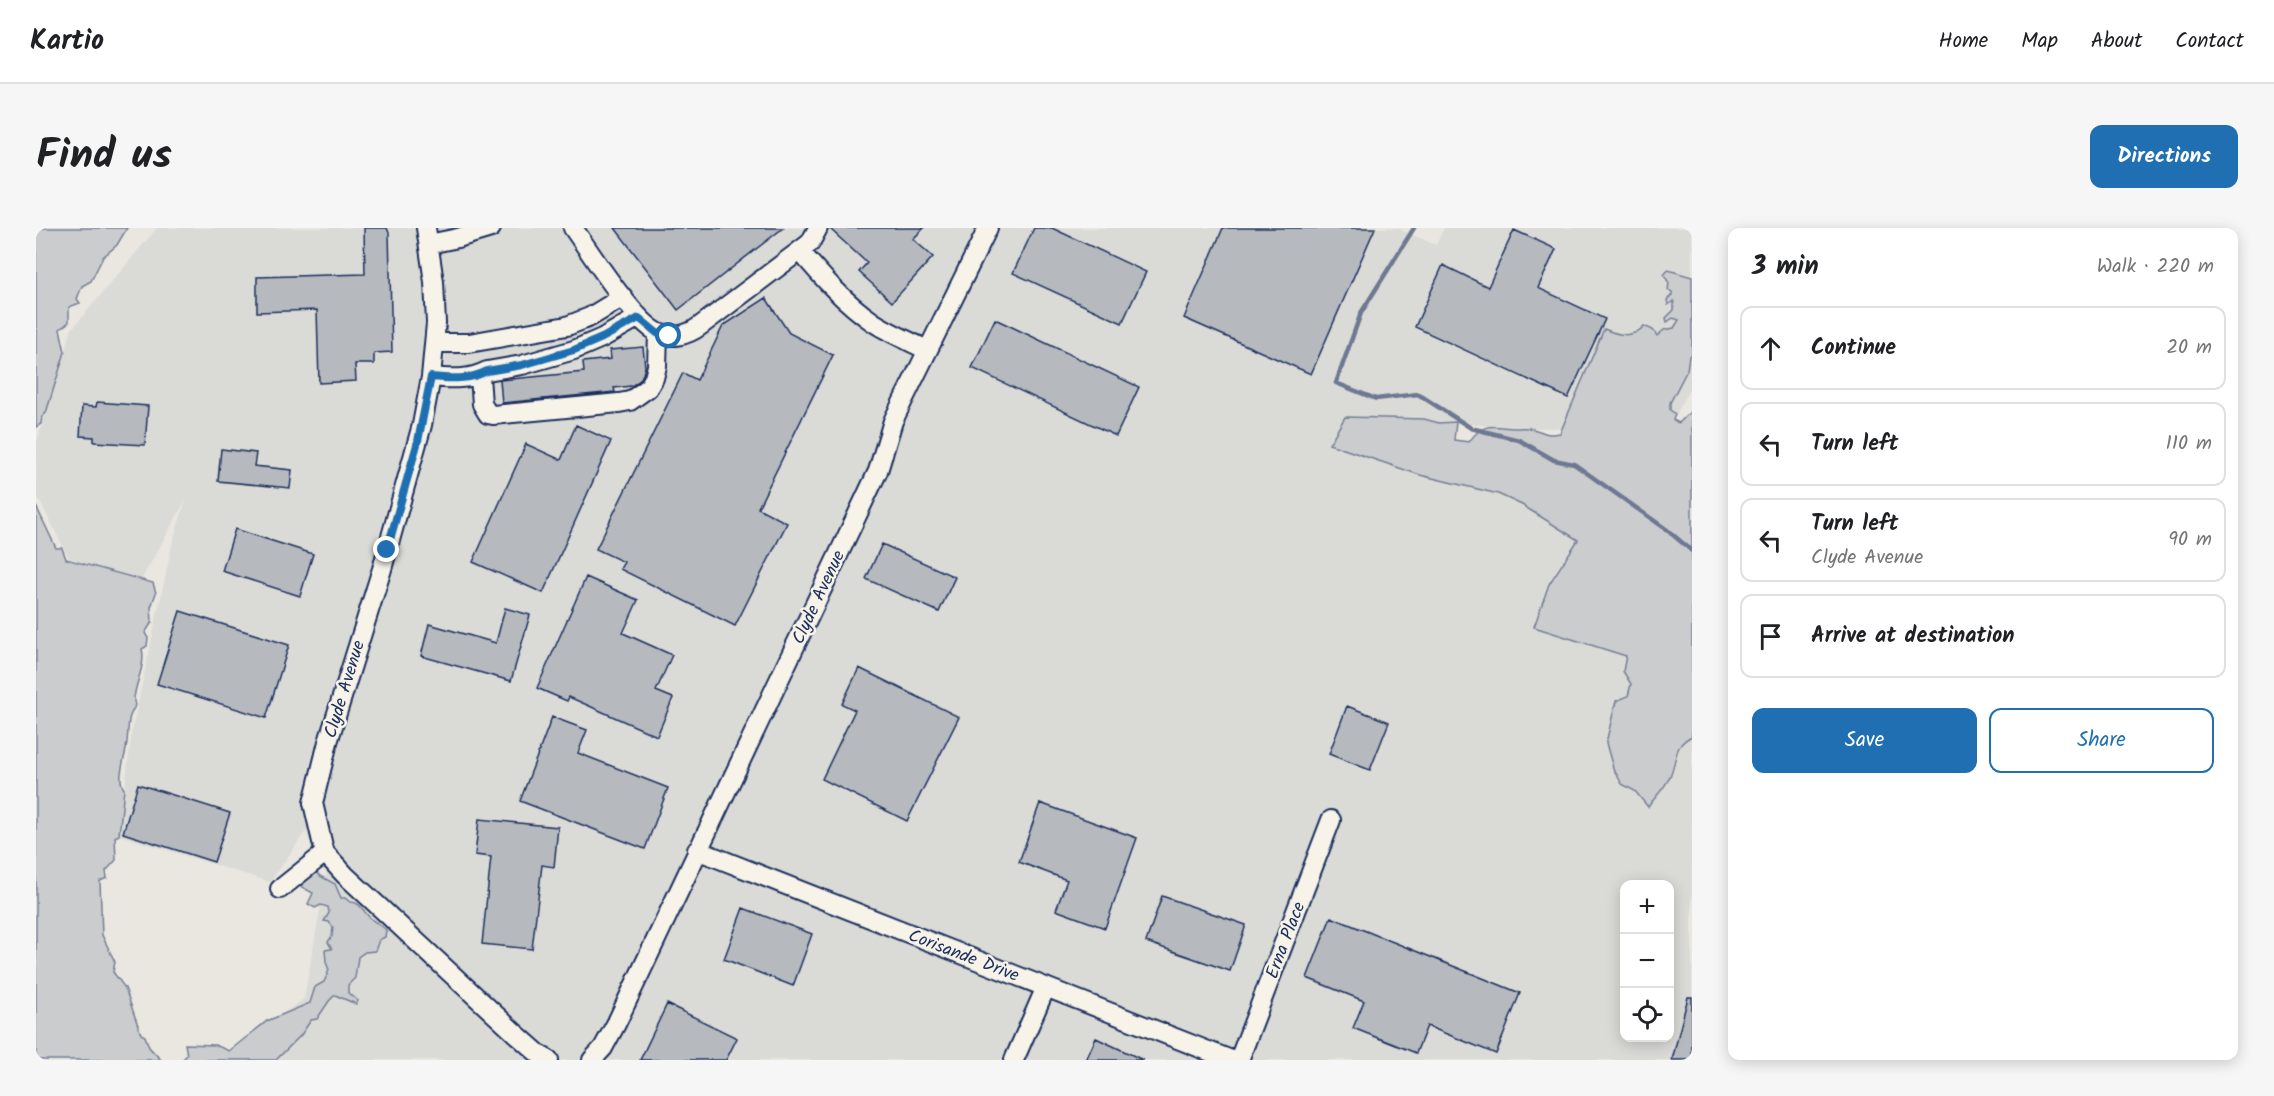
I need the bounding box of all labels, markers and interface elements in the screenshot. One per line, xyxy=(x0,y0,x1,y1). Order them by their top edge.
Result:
text: Kartio xyxy=(30,19,104,64)
text: Home xyxy=(1939,25,1988,58)
text: Map xyxy=(2021,25,2058,58)
text: About xyxy=(2091,25,2142,58)
text: Contact xyxy=(2175,25,2244,58)
text: Find us xyxy=(36,123,172,190)
button: Directions xyxy=(2090,125,2238,188)
text: 3 min xyxy=(1752,246,1819,288)
text: Walk · 220 m xyxy=(2097,251,2214,283)
route start xyxy=(655,322,681,348)
text: Continue xyxy=(1811,331,1896,366)
icon: ahead xyxy=(1754,332,1787,365)
text: 20 m xyxy=(2166,332,2212,364)
text: Turn left xyxy=(1811,427,1898,462)
icon: left xyxy=(1754,428,1787,461)
text: 110 m xyxy=(2166,428,2212,460)
text: Turn left xyxy=(1811,507,1898,542)
icon: left xyxy=(1754,524,1787,557)
text: 90 m xyxy=(2168,524,2212,556)
route end xyxy=(373,536,399,562)
text: Clyde Avenue xyxy=(1811,542,1923,574)
street label: Clyde Avenue xyxy=(785,546,854,650)
text: Arrive at destination xyxy=(1811,619,2014,654)
icon: arrive xyxy=(1754,620,1787,653)
street label: Clyde Avenue xyxy=(317,637,374,742)
button: Save xyxy=(1752,708,1977,773)
button: Share xyxy=(1989,708,2214,773)
map controls xyxy=(1620,880,1674,1042)
button: + xyxy=(1620,880,1674,934)
street label: Erna Place xyxy=(1258,898,1314,983)
street label: Corisande Drive xyxy=(904,922,1023,991)
button: − xyxy=(1620,934,1674,988)
button: locate xyxy=(1620,988,1674,1042)

